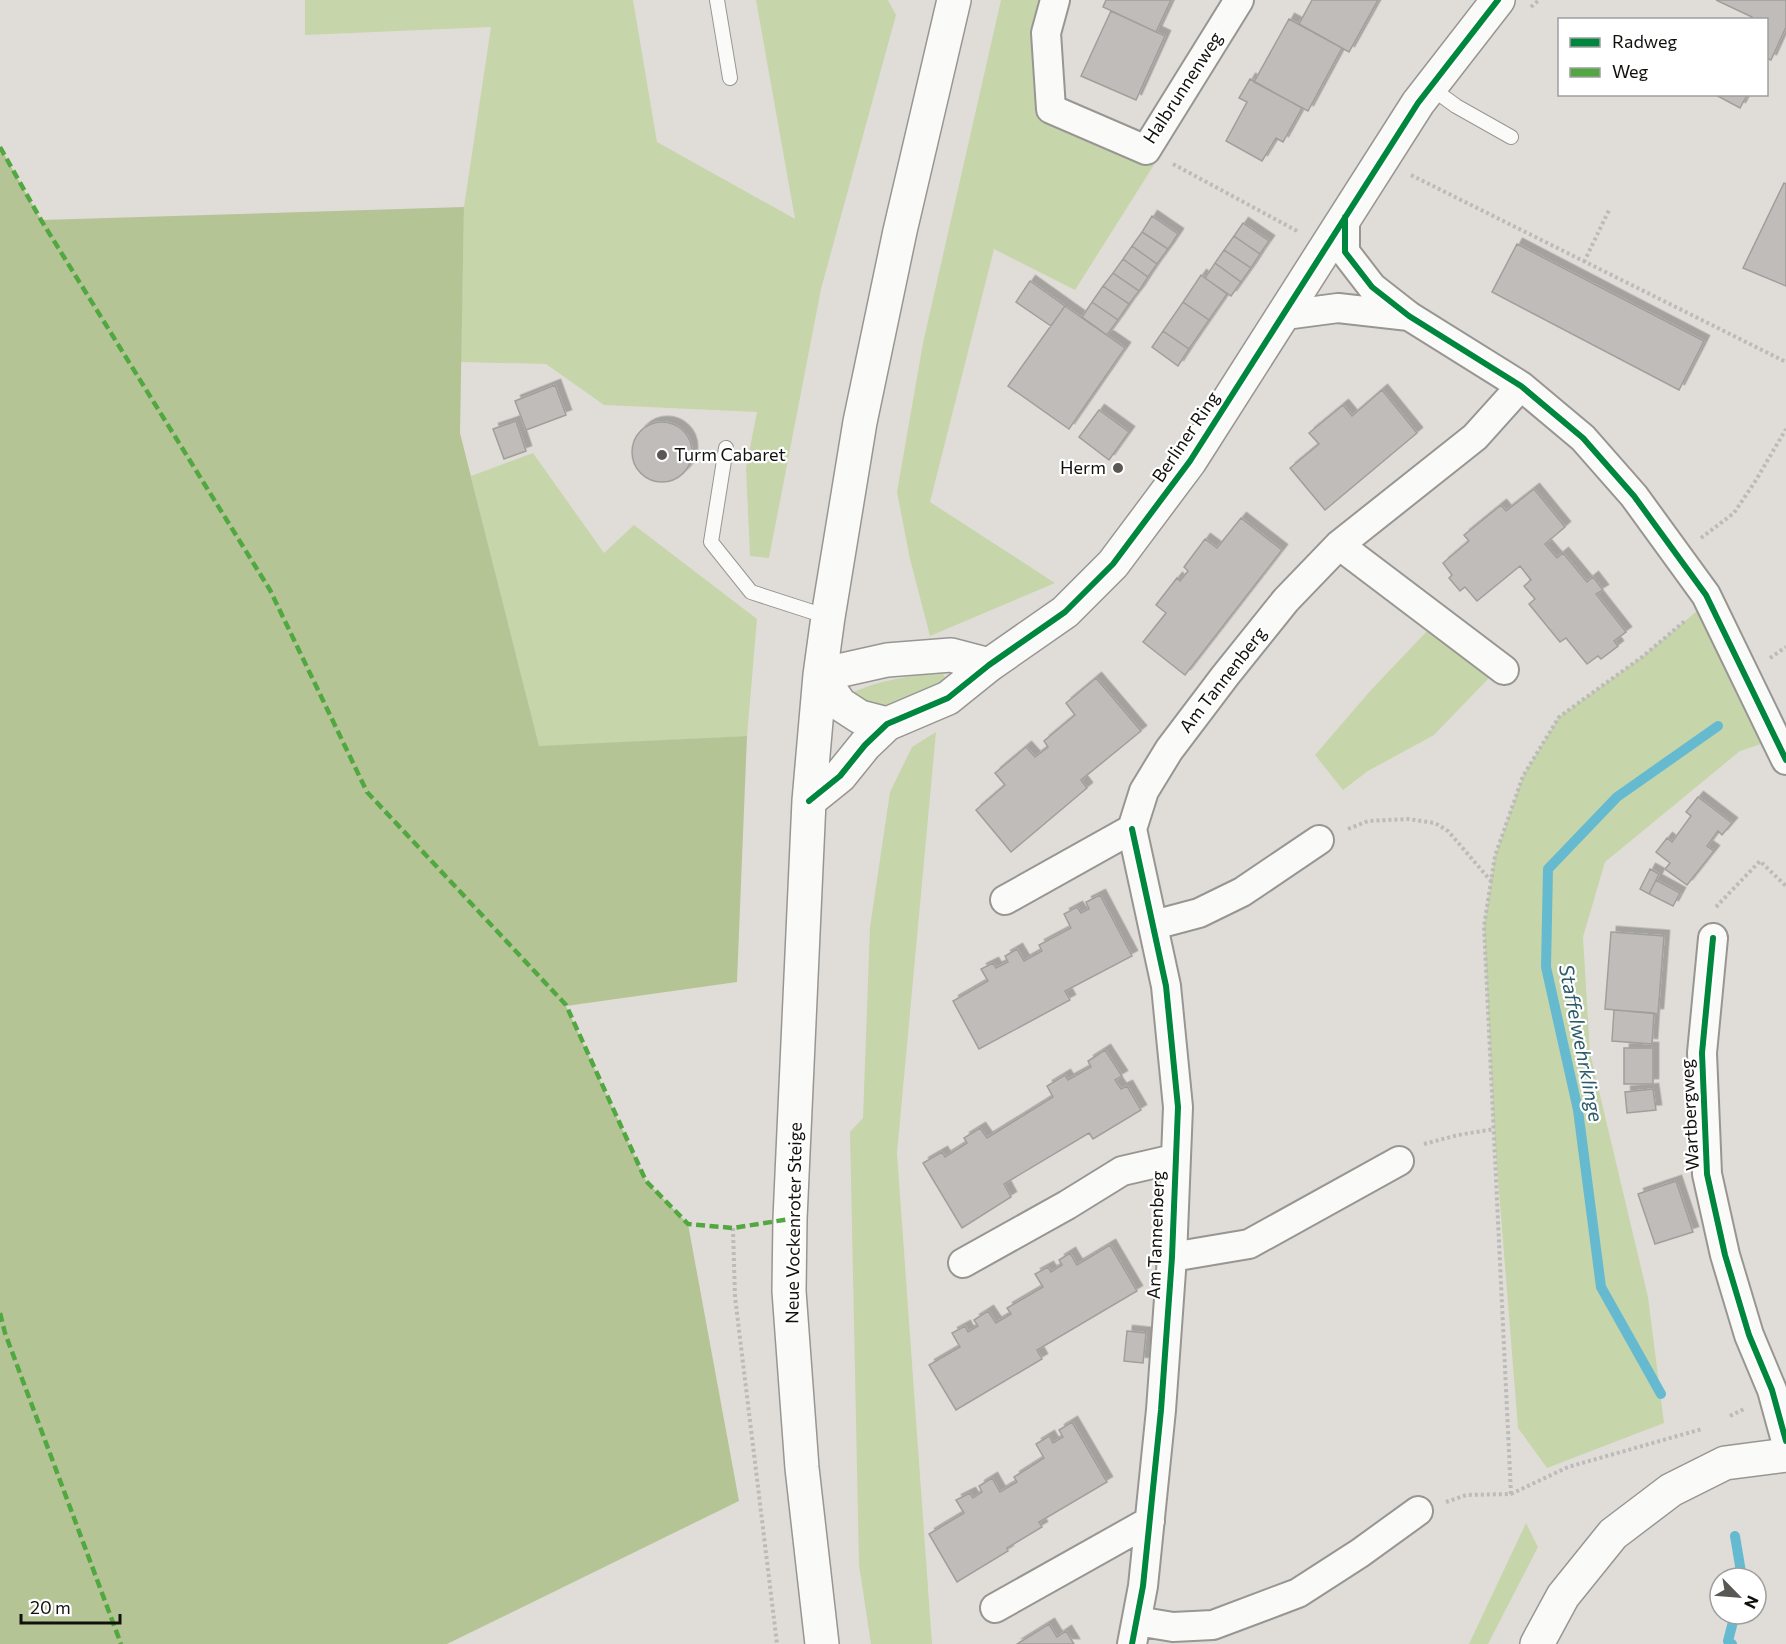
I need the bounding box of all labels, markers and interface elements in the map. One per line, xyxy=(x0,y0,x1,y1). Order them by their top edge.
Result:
legend xyxy=(1558,18,1768,96)
street label: Halbrunnenweg xyxy=(1138,27,1227,148)
text: Radweg xyxy=(1612,30,1677,52)
text: Weg xyxy=(1612,60,1649,82)
street label: Berliner Ring xyxy=(1147,387,1224,486)
place label: Turm Cabaret xyxy=(674,443,786,465)
marker: Turm Cabaret xyxy=(655,448,669,462)
place label: Herm xyxy=(1060,456,1106,478)
marker: Herm xyxy=(1111,461,1125,475)
street label: Am Tannenberg xyxy=(1174,622,1271,737)
water label: Staffelwehrklinge xyxy=(1555,962,1609,1124)
street label: Wartbergweg xyxy=(1675,1058,1703,1171)
street label: Neue Vockenroter Steige xyxy=(780,1122,806,1324)
street label: Am Tannenberg xyxy=(1142,1170,1168,1300)
north arrow xyxy=(1708,1566,1768,1626)
scale bar xyxy=(21,1587,120,1625)
text: N xyxy=(1741,1593,1763,1612)
text: 20 m xyxy=(30,1596,71,1618)

